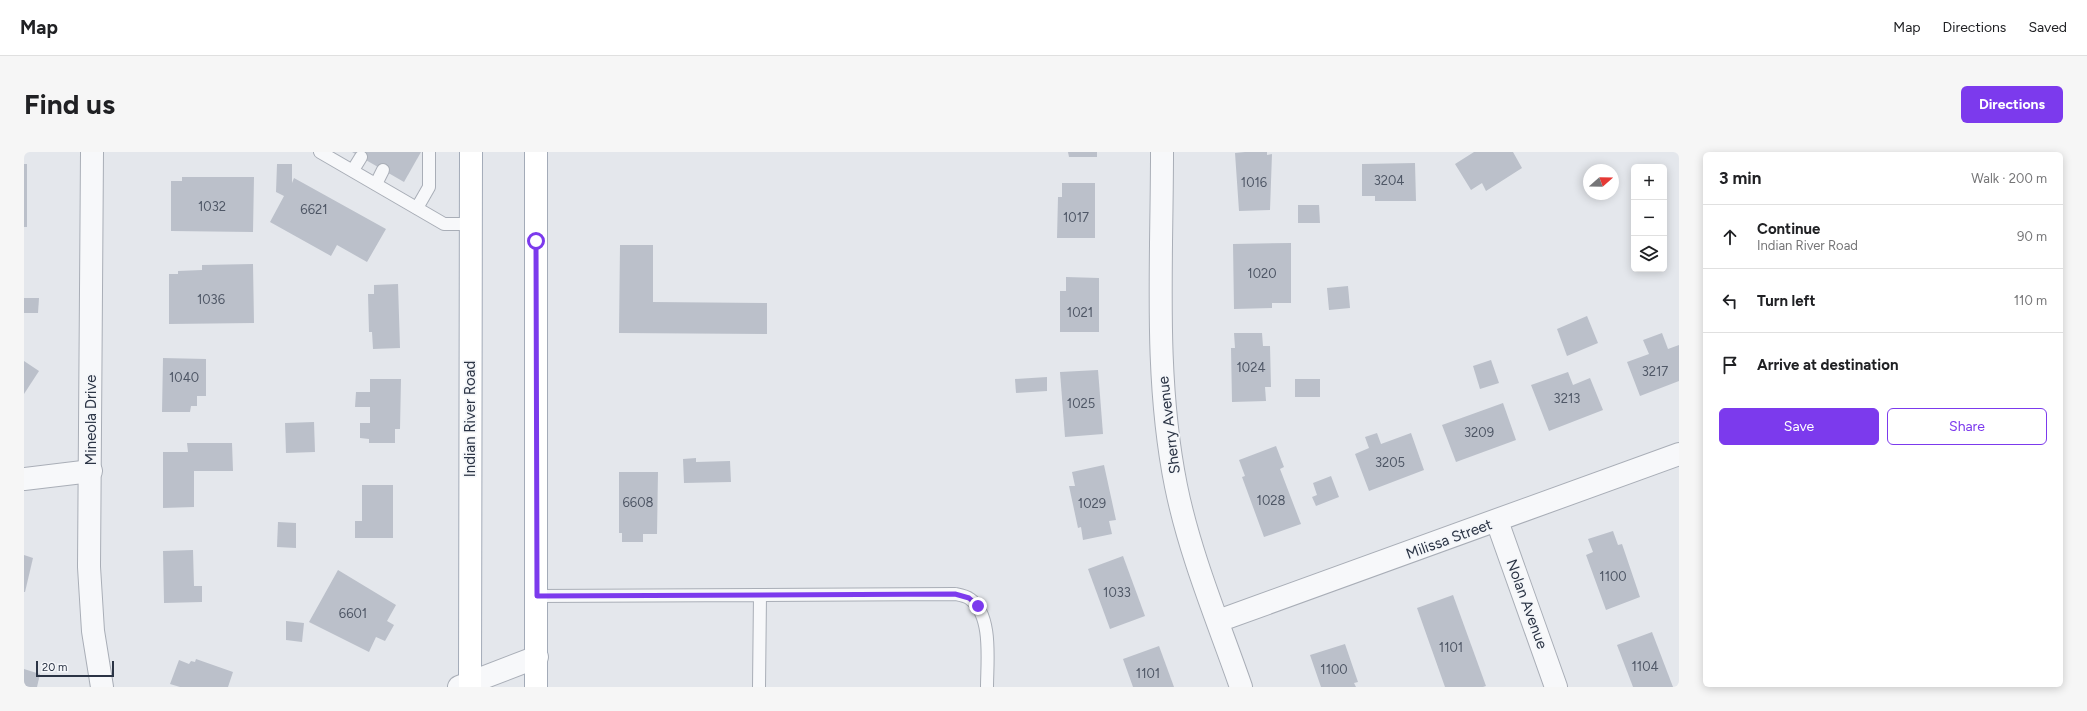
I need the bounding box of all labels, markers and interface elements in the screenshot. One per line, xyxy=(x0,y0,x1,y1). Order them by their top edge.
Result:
text: Map xyxy=(20,16,58,39)
text: Map xyxy=(1893,19,1921,36)
text: Directions xyxy=(1943,19,2006,36)
text: Saved xyxy=(2028,19,2067,36)
button: Directions xyxy=(1961,86,2063,123)
text: Find us xyxy=(24,87,115,121)
north arrow xyxy=(1583,164,1619,200)
map controls xyxy=(1631,164,1667,272)
button: + xyxy=(1631,164,1667,200)
text: 3 min xyxy=(1719,168,1761,188)
text: Walk · 200 m xyxy=(1971,171,2047,186)
house number: 3204 xyxy=(1374,173,1404,188)
house number: 1016 xyxy=(1241,175,1267,190)
house number: 1032 xyxy=(198,199,226,214)
button: − xyxy=(1631,200,1667,236)
house number: 6621 xyxy=(300,202,328,217)
house number: 1017 xyxy=(1063,210,1089,225)
text: Continue xyxy=(1757,220,1820,238)
icon: ahead xyxy=(1719,226,1741,248)
text: 90 m xyxy=(2017,229,2047,244)
route start xyxy=(527,232,545,250)
button: layers xyxy=(1631,236,1667,272)
text: Indian River Road xyxy=(1757,238,1858,253)
house number: 1020 xyxy=(1247,266,1277,281)
icon: left xyxy=(1719,290,1741,312)
house number: 1036 xyxy=(197,292,225,307)
text: Turn left xyxy=(1757,292,1815,310)
text: 110 m xyxy=(2014,293,2047,308)
house number: 1021 xyxy=(1067,305,1093,320)
icon: arrive xyxy=(1719,354,1741,376)
text: Arrive at destination xyxy=(1757,356,1898,374)
house number: 1024 xyxy=(1236,360,1266,375)
street label: Indian River Road xyxy=(461,361,479,477)
house number: 3217 xyxy=(1642,364,1668,379)
house number: 1040 xyxy=(169,370,199,385)
street label: Mineola Drive xyxy=(82,375,100,465)
street label: Sherry Avenue xyxy=(1154,375,1184,475)
house number: 3213 xyxy=(1554,391,1580,406)
house number: 1025 xyxy=(1067,396,1095,411)
button: Save xyxy=(1719,408,1879,445)
button: Share xyxy=(1887,408,2047,445)
house number: 3209 xyxy=(1464,425,1494,440)
house number: 3205 xyxy=(1375,455,1405,470)
house number: 1028 xyxy=(1257,493,1285,508)
house number: 6608 xyxy=(622,495,654,510)
house number: 1029 xyxy=(1078,496,1106,511)
street label: Milissa Street xyxy=(1404,515,1495,563)
street label: Nolan Avenue xyxy=(1502,557,1552,651)
house number: 1100 xyxy=(1599,569,1627,584)
house number: 1033 xyxy=(1103,585,1131,600)
route end xyxy=(969,597,987,615)
house number: 6601 xyxy=(339,606,367,621)
house number: 1101 xyxy=(1439,640,1463,655)
scale bar xyxy=(36,659,114,678)
house number: 1104 xyxy=(1631,659,1659,674)
text: 20 m xyxy=(42,661,67,674)
house number: 1100 xyxy=(1320,662,1348,677)
house number: 1101 xyxy=(1136,666,1160,681)

